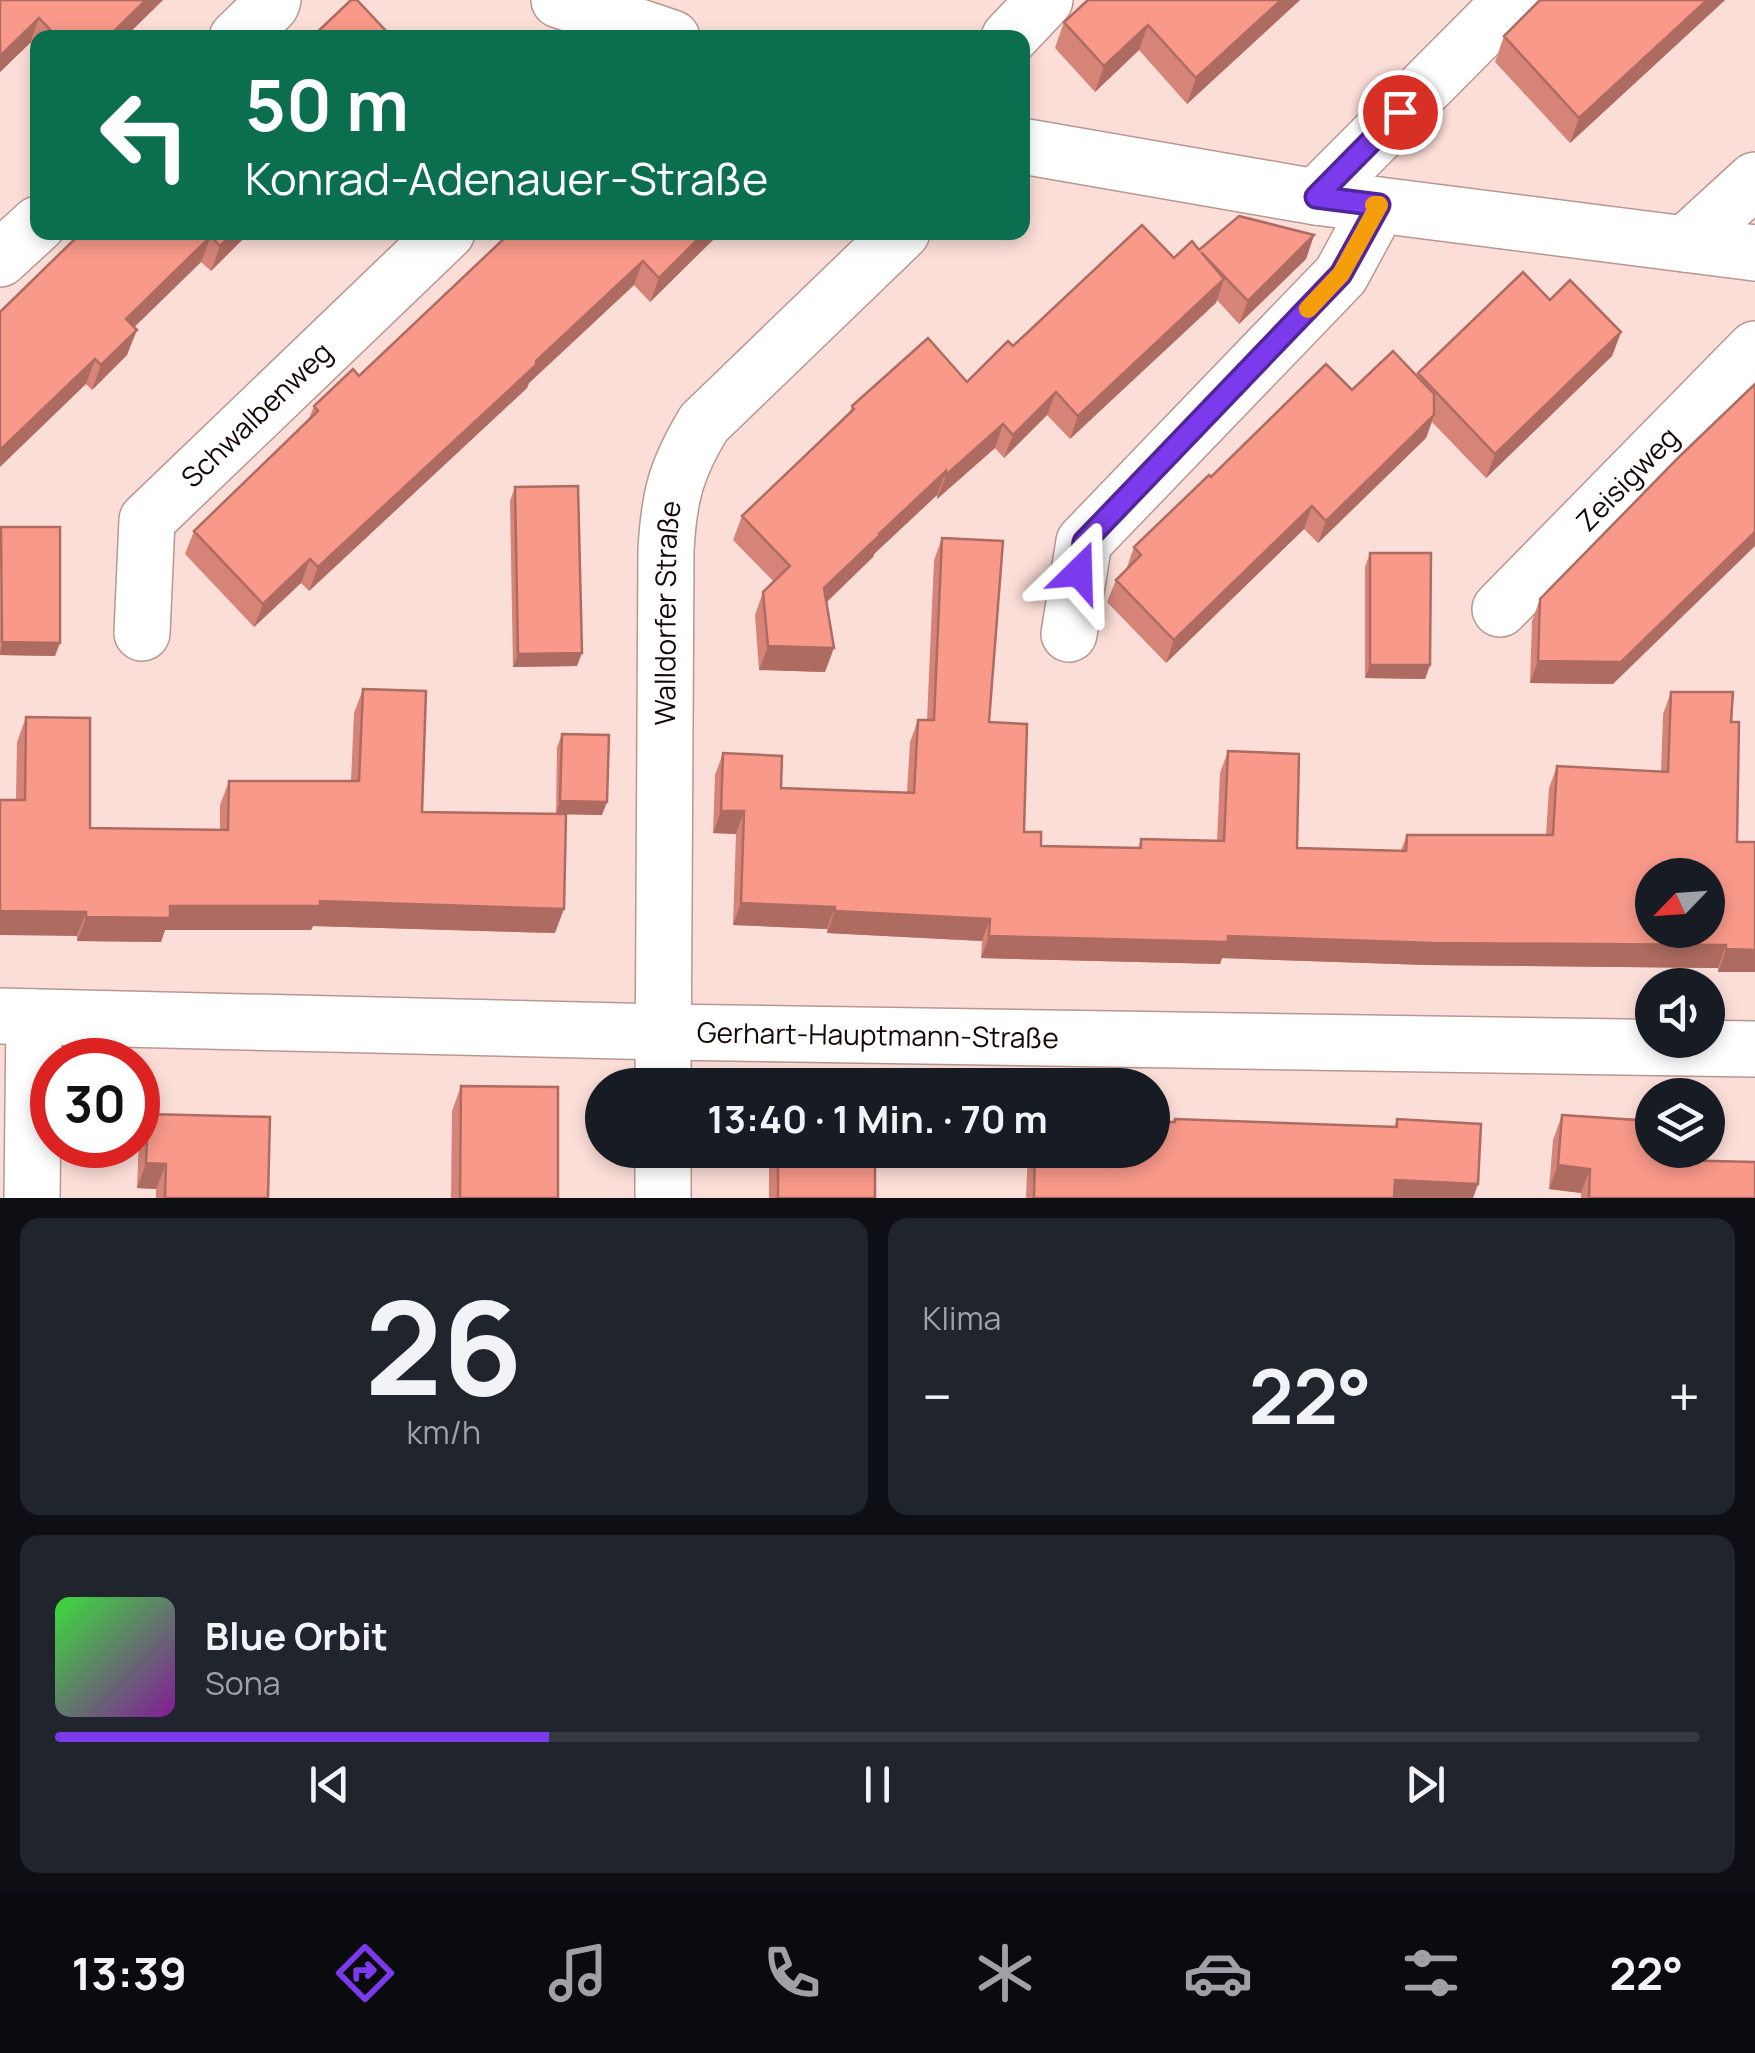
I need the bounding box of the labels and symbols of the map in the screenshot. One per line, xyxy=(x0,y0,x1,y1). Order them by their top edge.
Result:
pin xyxy=(1358,70,1443,155)
street label: Schwalbenweg xyxy=(172,333,339,495)
street label: Zeisigweg xyxy=(1567,418,1686,539)
street label: Walldorfer Straße xyxy=(645,498,689,726)
position arrow xyxy=(1027,520,1131,624)
north arrow xyxy=(1635,858,1725,948)
street label: Gerhart-Hauptmann-Straße xyxy=(697,1013,1059,1056)
speed limit sign: 30 xyxy=(30,1038,160,1168)

